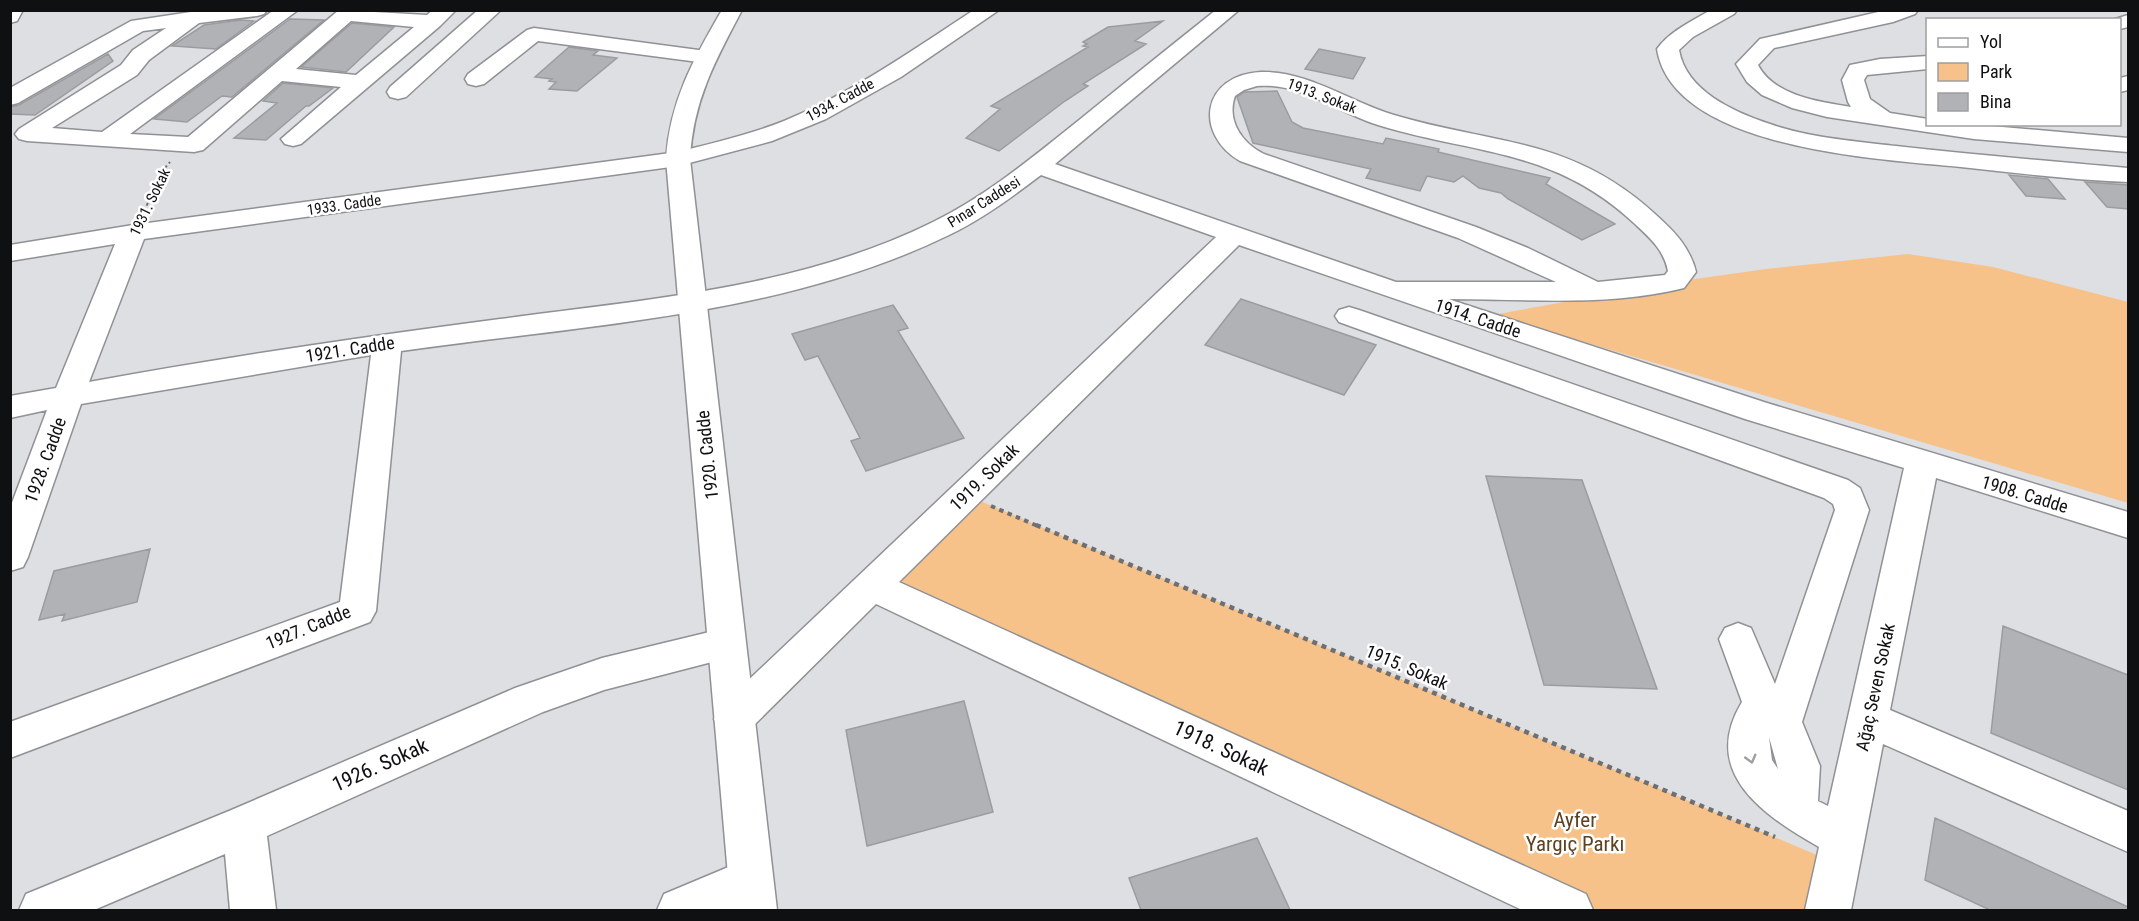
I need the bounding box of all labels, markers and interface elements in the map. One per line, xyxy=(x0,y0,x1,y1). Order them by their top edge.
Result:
legend xyxy=(1926,18,2121,126)
text: Yol xyxy=(1980,31,2002,52)
text: Park xyxy=(1980,61,2012,82)
street label: 1934. Cadde xyxy=(803,75,877,125)
street label: 1913. Sokak xyxy=(1285,75,1360,118)
text: Bina xyxy=(1980,91,2011,112)
street label: 1931. Sokak xyxy=(126,165,174,239)
street label: Pınar Caddesi xyxy=(944,173,1024,231)
street label: 1933. Cadde xyxy=(306,191,382,219)
street label: 1914. Cadde xyxy=(1432,294,1524,342)
street label: 1921. Cadde xyxy=(304,332,396,366)
street label: 1920. Cadde xyxy=(692,409,722,501)
street label: 1928. Cadde xyxy=(20,414,70,506)
street label: 1919. Sokak xyxy=(945,439,1023,515)
street label: 1908. Cadde xyxy=(1979,471,2071,517)
street label: 1927. Cadde xyxy=(263,600,353,654)
street label: Ağaç Seven Sokak xyxy=(1851,621,1899,753)
street label: 1915. Sokak xyxy=(1363,640,1451,694)
street label: 1918. Sokak xyxy=(1170,716,1273,781)
street label: 1926. Sokak xyxy=(328,733,432,797)
one-way arrow xyxy=(1744,754,1757,764)
park label: Ayfer Yargıç Parkı xyxy=(1526,808,1624,856)

